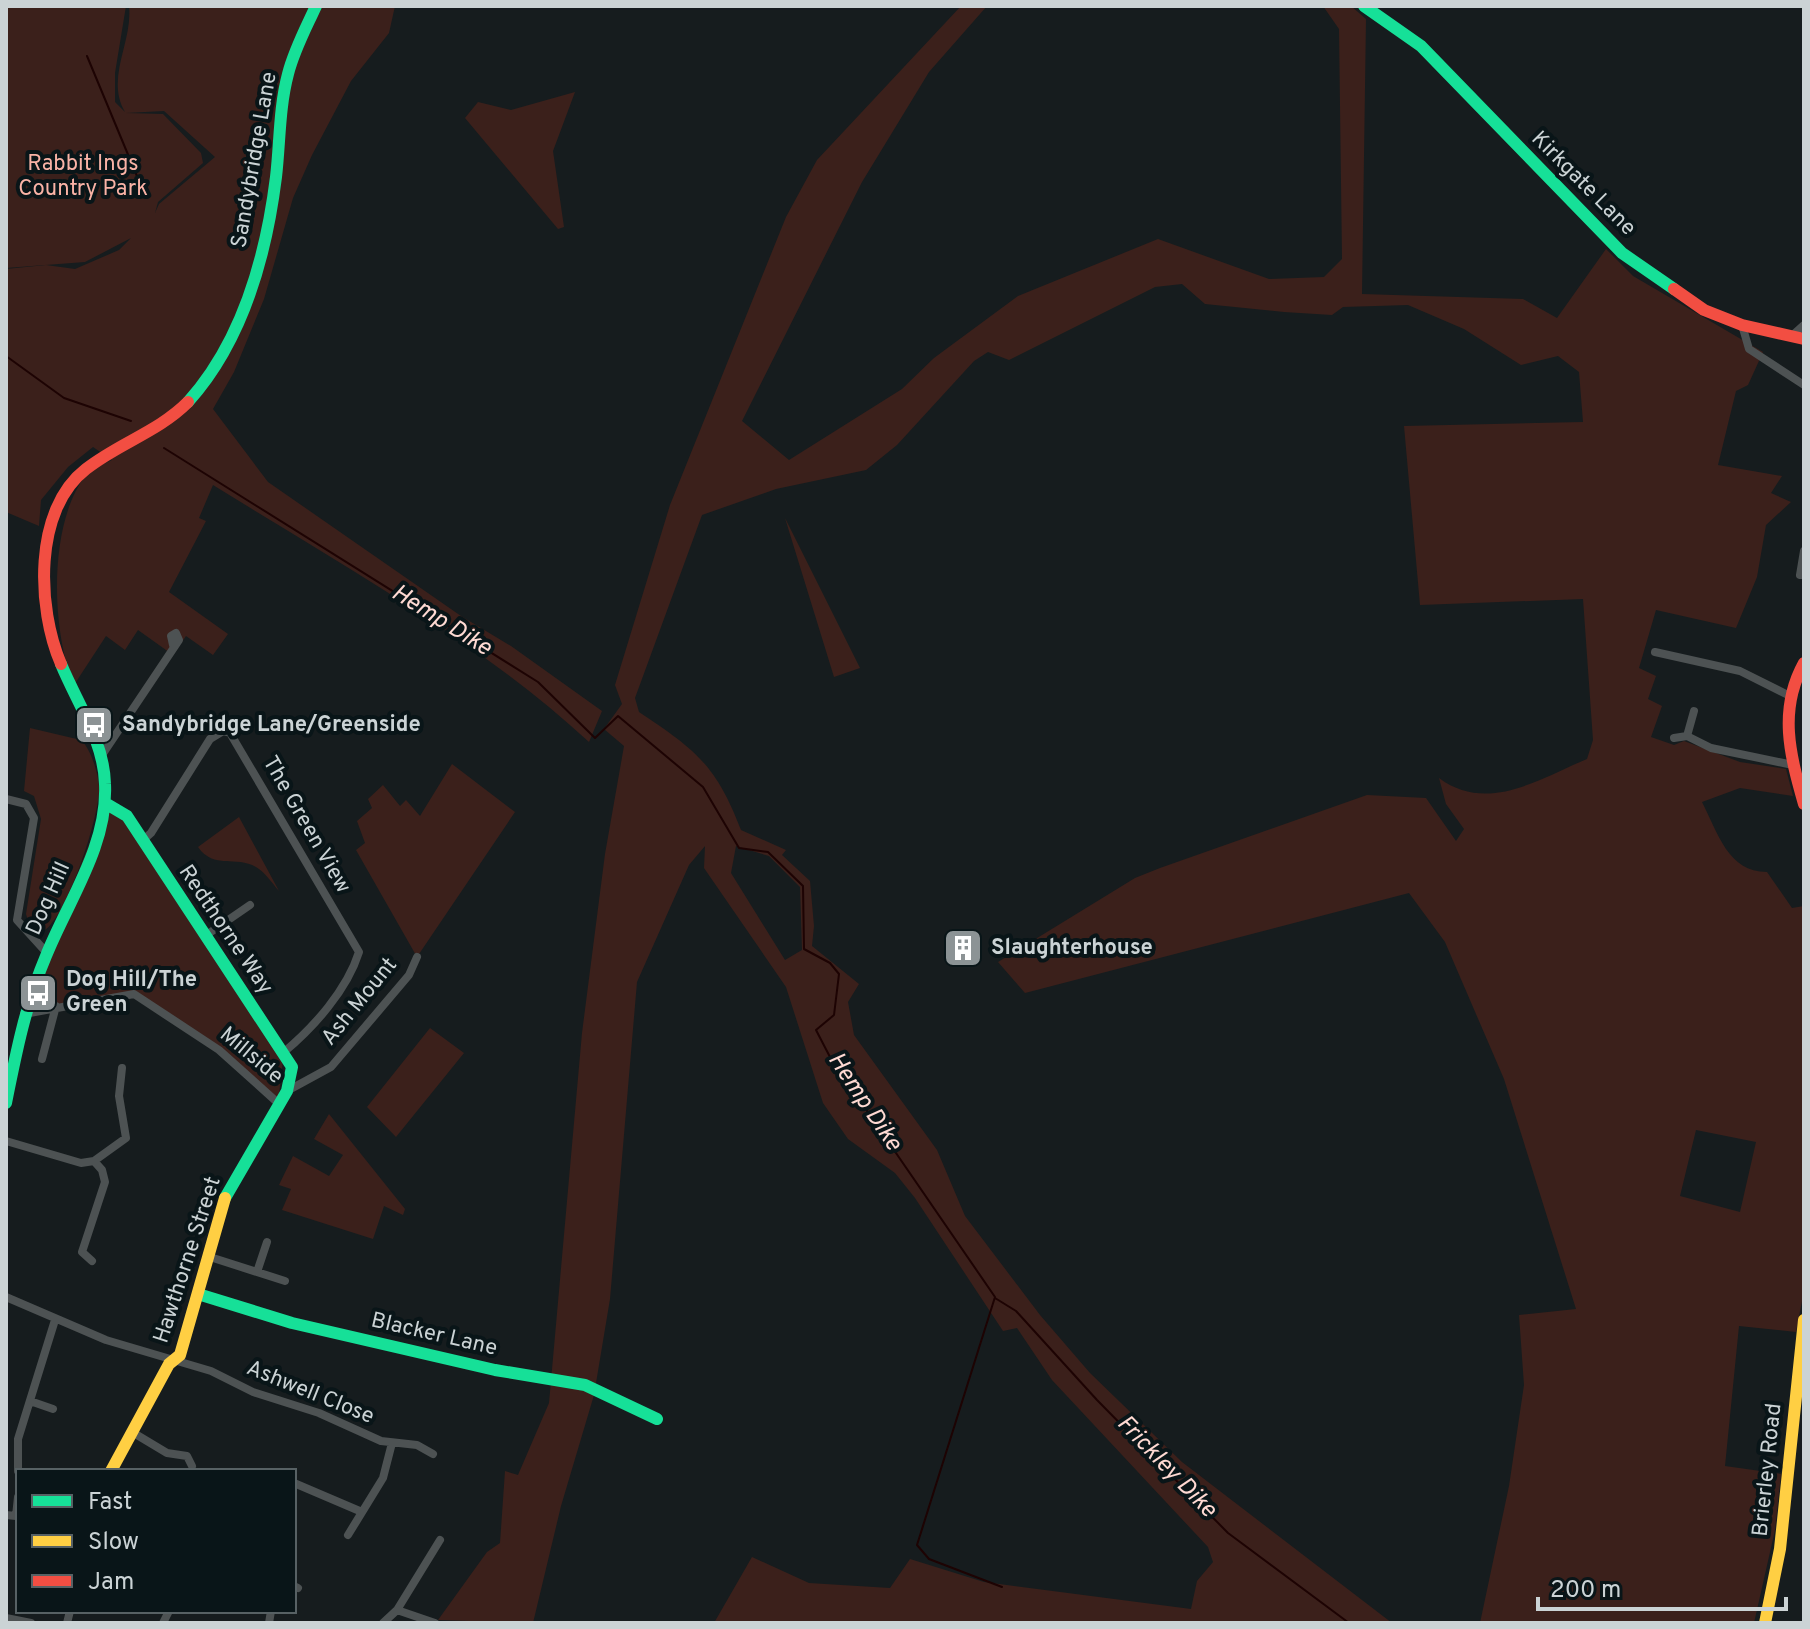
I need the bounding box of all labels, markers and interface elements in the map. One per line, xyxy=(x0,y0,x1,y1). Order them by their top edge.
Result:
street label: Sandybridge Lane xyxy=(226,70,284,250)
street label: Kirkgate Lane xyxy=(1525,126,1641,242)
park label: Rabbit Ings Country Park xyxy=(18,151,148,203)
water label: Hemp Dike xyxy=(385,579,497,664)
bus stop icon: Sandybridge Lane/Greenside xyxy=(73,704,115,746)
place label: Sandybridge Lane/Greenside xyxy=(122,712,421,739)
street label: The Green View xyxy=(256,752,356,898)
street label: Dog Hill xyxy=(21,858,77,940)
street label: Redthorne Way xyxy=(172,860,278,1000)
building icon: Slaughterhouse xyxy=(942,927,984,969)
place label: Slaughterhouse xyxy=(991,935,1153,962)
street label: Ash Mount xyxy=(316,952,404,1052)
place label: Dog Hill/The Green xyxy=(66,967,197,1019)
bus stop icon: Dog Hill/The Green xyxy=(17,972,59,1014)
street label: Millside xyxy=(214,1022,288,1090)
water label: Hemp Dike xyxy=(820,1047,908,1157)
street label: Hawthorne Street xyxy=(148,1173,228,1347)
street label: Blacker Lane xyxy=(368,1307,500,1363)
street label: Ashwell Close xyxy=(242,1355,378,1431)
street label: Brierley Road xyxy=(1748,1402,1788,1538)
water label: Frickley Dike xyxy=(1110,1409,1223,1525)
legend xyxy=(16,1469,296,1613)
text: Fast xyxy=(88,1488,132,1518)
text: Slow xyxy=(88,1528,139,1558)
scale bar xyxy=(1538,1561,1786,1611)
text: Jam xyxy=(88,1568,134,1598)
text: 200 m xyxy=(1550,1576,1621,1606)

